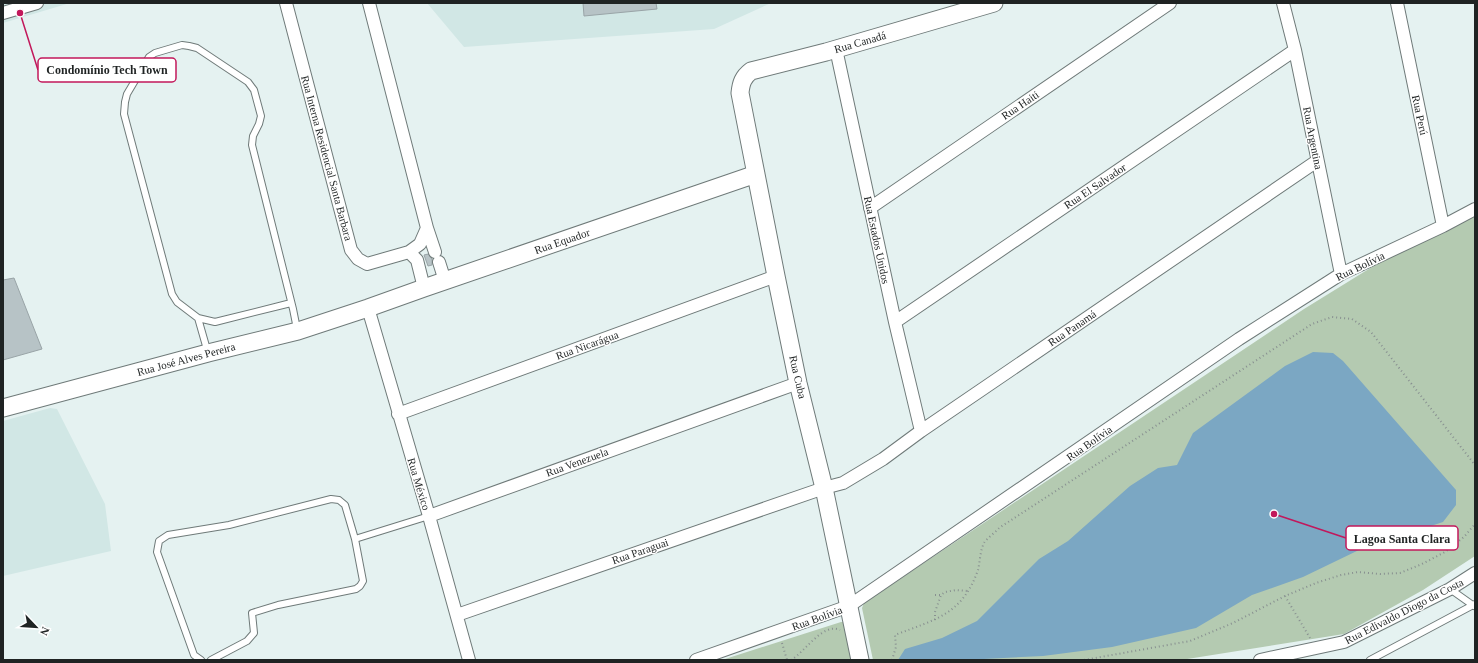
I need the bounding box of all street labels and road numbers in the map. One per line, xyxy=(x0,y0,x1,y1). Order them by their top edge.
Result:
street label: Rua Canadá xyxy=(833,29,887,55)
street label: Rua Interna Residencial Santa Barbara xyxy=(299,74,355,242)
street label: Rua Haiti xyxy=(999,88,1041,122)
street label: Rua Perú xyxy=(1410,94,1430,137)
street label: Rua Argentina xyxy=(1301,106,1325,170)
street label: Rua El Salvador xyxy=(1062,161,1129,211)
street label: Rua Estados Unidos xyxy=(862,195,892,285)
street label: Rua Equador xyxy=(533,226,592,256)
street label: Rua Bolívia xyxy=(1334,249,1386,283)
street label: Rua Panamá xyxy=(1046,308,1098,348)
street label: Rua Nicarágua xyxy=(554,328,620,362)
street label: Rua José Alves Pereira xyxy=(136,340,236,378)
street label: Rua Cuba xyxy=(787,354,809,400)
street label: Rua Bolívia xyxy=(1064,423,1114,463)
street label: Rua Venezuela xyxy=(544,445,610,479)
street label: Rua México xyxy=(405,456,433,512)
street label: Rua Paraguai xyxy=(610,536,670,566)
street label: Rua Edivaldo Diogo da Costa xyxy=(1343,576,1465,646)
street label: Rua Bolívia xyxy=(790,603,844,633)

